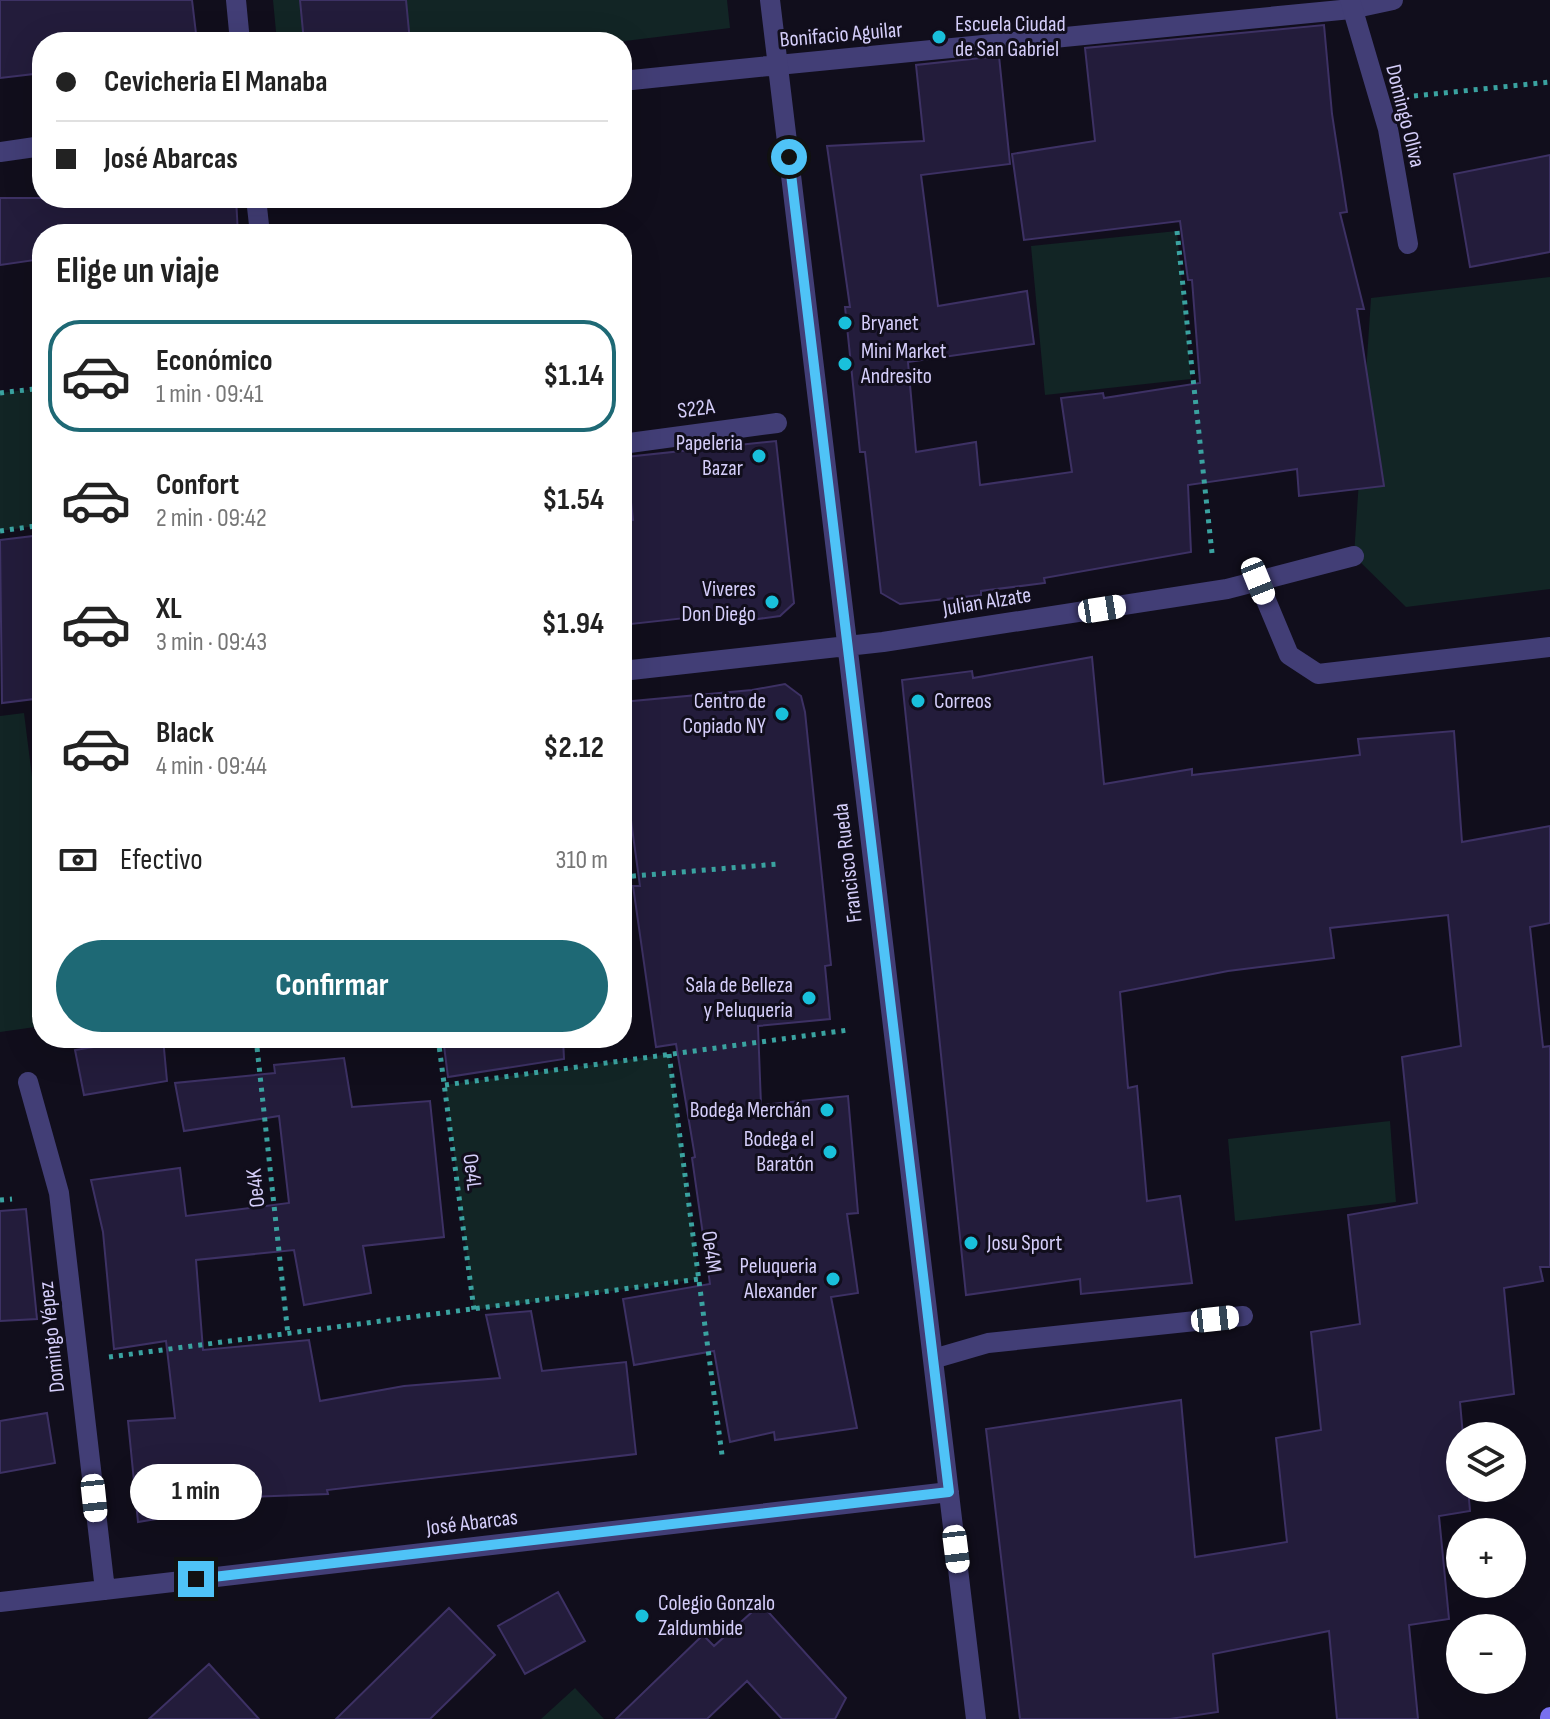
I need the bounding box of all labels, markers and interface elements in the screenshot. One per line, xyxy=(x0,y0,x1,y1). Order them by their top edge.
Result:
place label: Escuela Ciudad de San Gabriel xyxy=(955,11,1066,63)
street label: Bonifacio Aguilar xyxy=(778,16,904,54)
marker: Escuela Ciudad de San Gabriel xyxy=(930,28,948,46)
street label: Domingo Oliva xyxy=(1379,62,1431,170)
text: Cevicheria El Manaba xyxy=(104,64,327,100)
route start xyxy=(771,139,807,175)
text: José Abarcas xyxy=(104,141,238,177)
text: Elige un viaje xyxy=(56,250,220,293)
place label: Bryanet xyxy=(861,310,919,337)
marker: Bryanet xyxy=(836,314,854,332)
place label: Mini Market Andresito xyxy=(860,338,947,390)
icon: car xyxy=(60,340,132,412)
text: Económico xyxy=(156,343,273,379)
marker: Mini Market Andresito xyxy=(836,355,854,373)
text: $1.14 xyxy=(543,358,604,394)
text: 1 min · 09:41 xyxy=(156,379,263,410)
street label: S22A xyxy=(676,393,717,425)
place label: Papeleria Bazar xyxy=(676,430,743,482)
marker: Papeleria Bazar xyxy=(750,447,768,465)
icon: car xyxy=(60,464,132,536)
text: Confort xyxy=(156,467,239,503)
text: $1.54 xyxy=(542,482,604,518)
text: 2 min · 09:42 xyxy=(156,503,267,534)
car xyxy=(1238,554,1278,608)
place label: Viveres Don Diego xyxy=(682,576,756,628)
street label: Julian Alzate xyxy=(940,582,1033,622)
icon: car xyxy=(60,588,132,660)
text: XL xyxy=(156,591,182,627)
marker: Viveres Don Diego xyxy=(763,593,781,611)
car xyxy=(1076,593,1128,625)
text: $1.94 xyxy=(542,606,604,642)
text: 3 min · 09:43 xyxy=(156,627,267,658)
place label: Centro de Copiado NY xyxy=(683,688,766,740)
place label: Correos xyxy=(934,688,992,715)
marker: Correos xyxy=(909,692,927,710)
marker: Centro de Copiado NY xyxy=(773,705,791,723)
icon: car xyxy=(60,712,132,784)
text: Black xyxy=(156,715,214,751)
text: $2.12 xyxy=(543,730,604,766)
text: 4 min · 09:44 xyxy=(156,751,267,782)
street label: Francisco Rueda xyxy=(827,802,869,924)
icon: cash xyxy=(56,838,100,882)
text: Efectivo xyxy=(120,842,203,878)
text: 310 m xyxy=(556,845,608,876)
button: Confirmar xyxy=(56,940,608,1032)
place label: Sala de Belleza y Peluqueria xyxy=(686,972,793,1024)
marker: Sala de Belleza y Peluqueria xyxy=(800,989,818,1007)
place label: Bodega Merchán xyxy=(690,1097,811,1124)
marker: Bodega Merchán xyxy=(818,1101,836,1119)
place label: Bodega el Baratón xyxy=(744,1126,814,1178)
marker: Bodega el Baratón xyxy=(821,1143,839,1161)
street label: Oe4L xyxy=(456,1152,488,1192)
street label: Oe4K xyxy=(241,1167,271,1209)
street label: Oe4M xyxy=(695,1229,727,1275)
place label: Josu Sport xyxy=(986,1230,1062,1257)
marker: Josu Sport xyxy=(962,1234,980,1252)
place label: Peluqueria Alexander xyxy=(740,1253,817,1305)
marker: Peluqueria Alexander xyxy=(824,1270,842,1288)
street label: Domingo Yépez xyxy=(33,1280,71,1394)
car xyxy=(1190,1305,1240,1333)
map controls xyxy=(1446,1422,1526,1694)
button: layers xyxy=(1446,1422,1526,1502)
callout: 1 min xyxy=(130,1463,262,1519)
car xyxy=(80,1473,108,1523)
text: 1 min xyxy=(172,1476,220,1507)
street label: José Abarcas xyxy=(424,1504,519,1542)
button: + xyxy=(1446,1518,1526,1598)
car xyxy=(941,1524,971,1574)
route end xyxy=(178,1561,214,1597)
place label: Colegio Gonzalo Zaldumbide xyxy=(658,1590,775,1642)
marker: Colegio Gonzalo Zaldumbide xyxy=(633,1607,651,1625)
button: − xyxy=(1446,1614,1526,1694)

